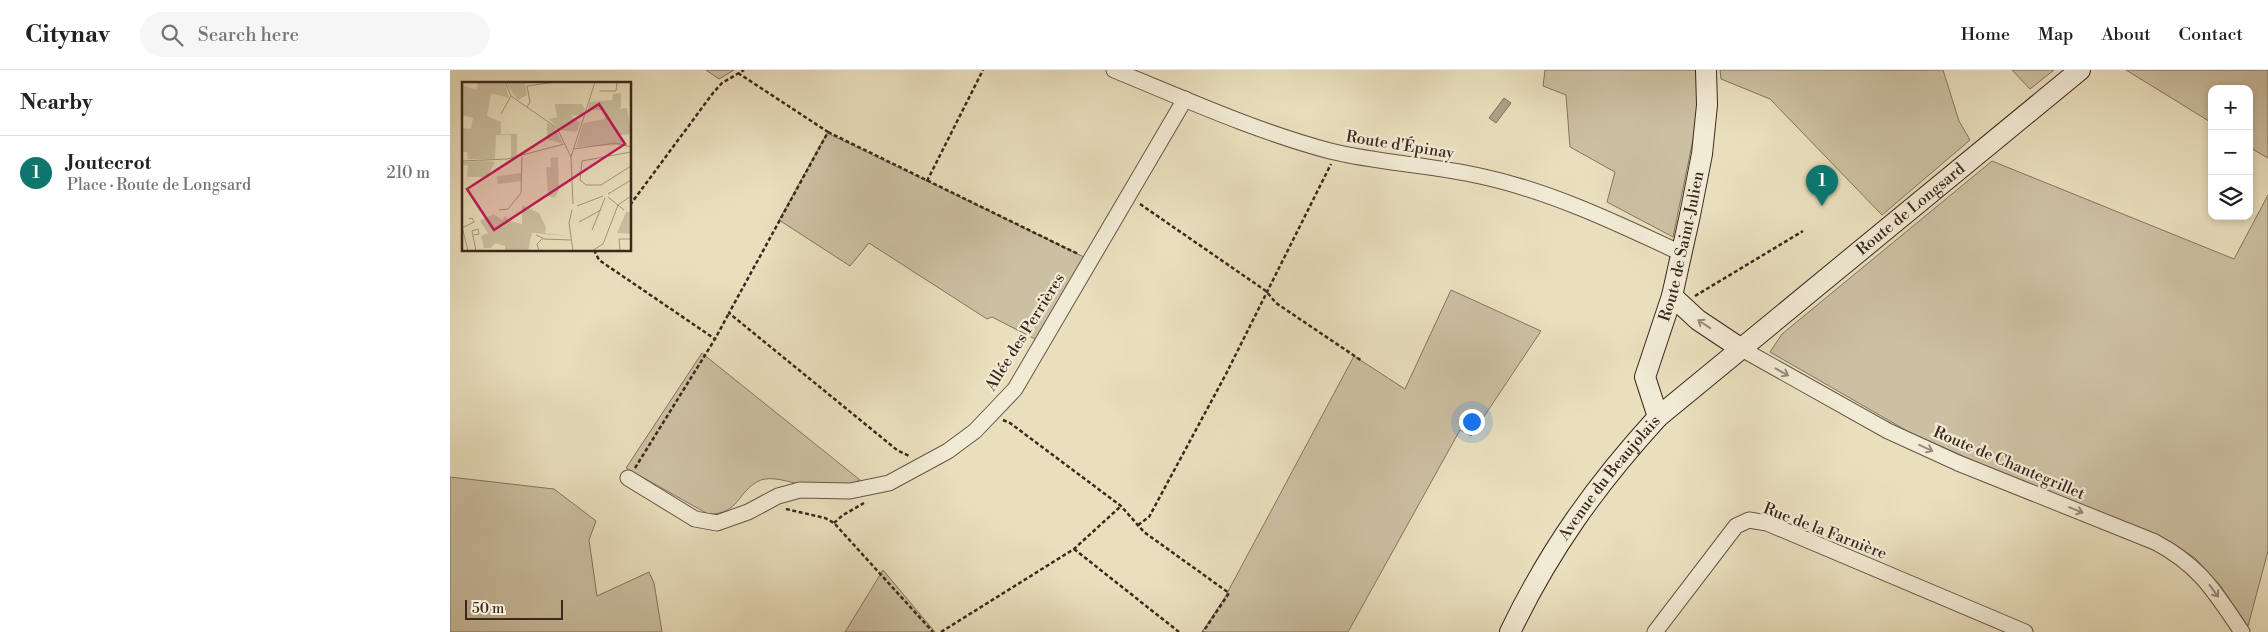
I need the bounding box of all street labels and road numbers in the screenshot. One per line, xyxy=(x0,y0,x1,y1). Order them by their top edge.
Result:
street label: Route d'Épinay xyxy=(1344,125,1456,163)
street label: Route de Longsard xyxy=(1852,159,1969,260)
street label: Route de Saint-Julien xyxy=(1654,169,1708,324)
street label: Allée des Perrières xyxy=(980,269,1069,395)
street label: Avenue du Beaujolais xyxy=(1554,411,1665,545)
street label: Route de Chantegrillet xyxy=(1930,422,2088,504)
street label: Rue de la Farnière xyxy=(1760,498,1890,564)

